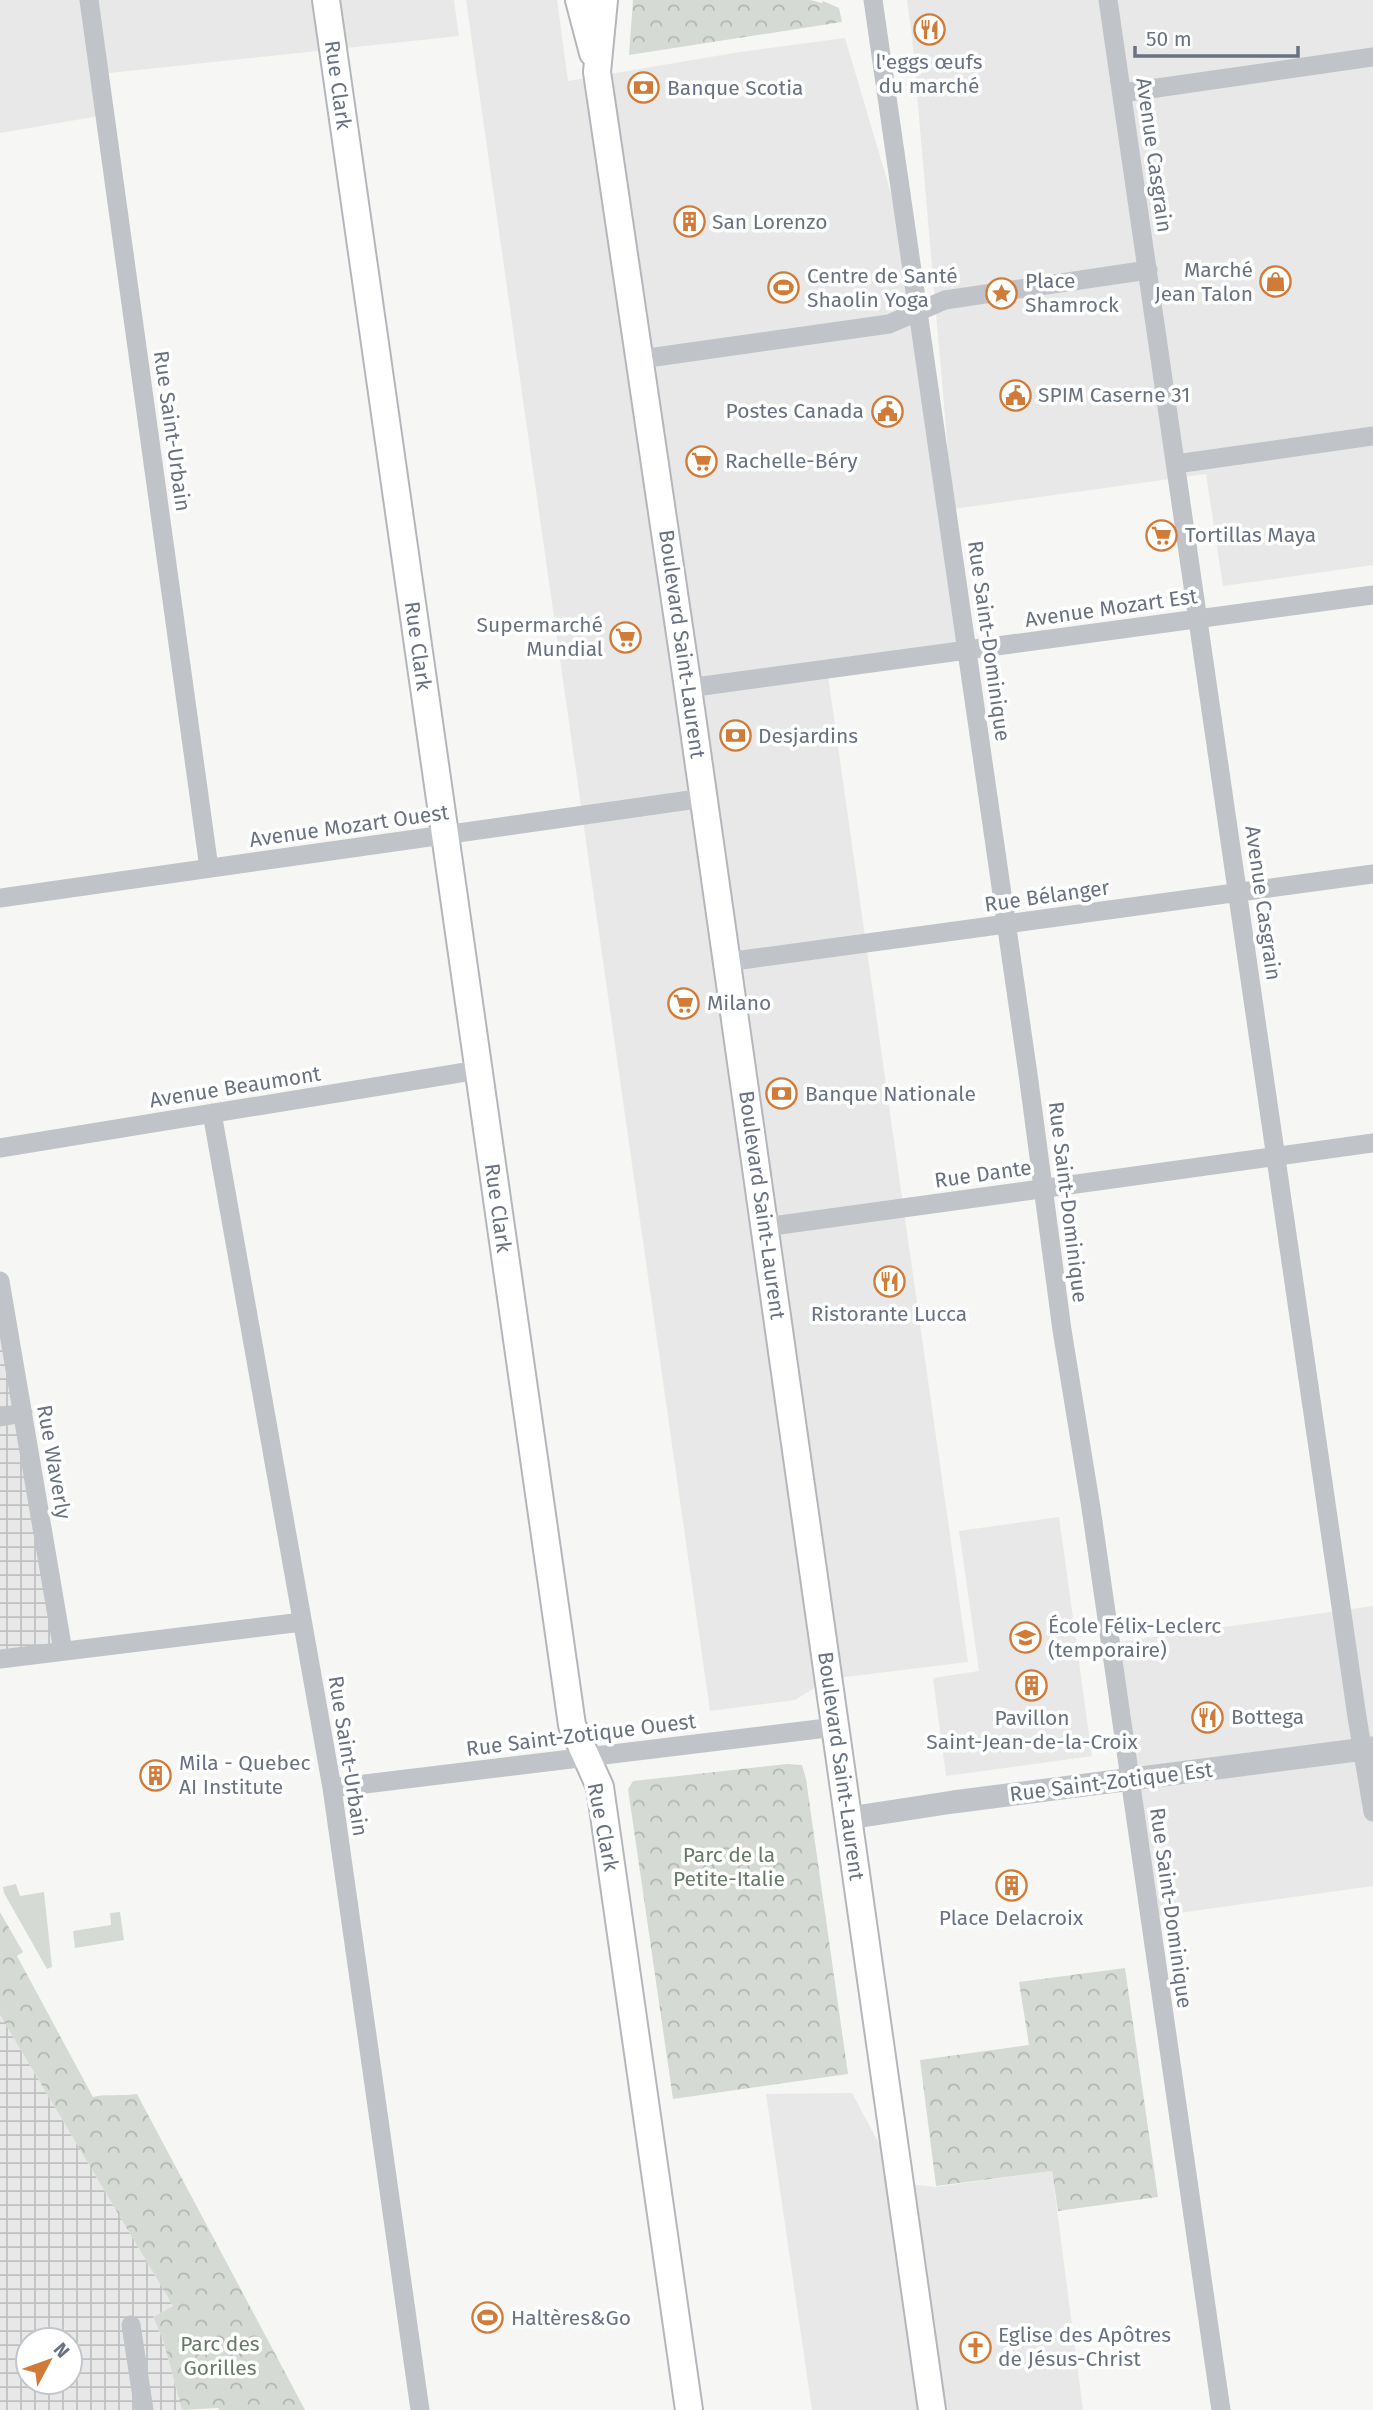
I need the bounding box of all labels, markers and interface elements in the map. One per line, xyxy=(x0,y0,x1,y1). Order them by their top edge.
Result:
restaurant icon: l'eggs œufs du marché xyxy=(912,13,946,47)
scale bar xyxy=(1135,14,1298,58)
text: 50 m xyxy=(1146,26,1192,52)
street label: Rue Clark xyxy=(319,39,357,132)
place label: l'eggs œufs du marché xyxy=(876,49,983,99)
bank icon: Banque Scotia xyxy=(627,71,661,105)
place label: Banque Scotia xyxy=(667,75,804,101)
street label: Avenue Casgrain xyxy=(1130,76,1178,234)
building icon: San Lorenzo xyxy=(672,205,706,239)
place label: San Lorenzo xyxy=(712,209,827,235)
place label: Marché Jean Talon xyxy=(1154,257,1253,307)
place label: Centre de Santé Shaolin Yoga xyxy=(807,263,958,313)
shop icon: Marché Jean Talon xyxy=(1259,265,1293,299)
place label: Place Shamrock xyxy=(1025,268,1119,318)
sports icon: Centre de Santé Shaolin Yoga xyxy=(767,271,801,305)
place icon: Place Shamrock xyxy=(985,276,1019,310)
street label: Rue Saint-Urbain xyxy=(148,349,196,513)
public building icon: SPIM Caserne 31 xyxy=(998,378,1032,412)
place label: SPIM Caserne 31 xyxy=(1038,382,1190,408)
public building icon: Postes Canada xyxy=(870,394,904,428)
place label: Postes Canada xyxy=(726,398,864,424)
supermarket icon: Rachelle-Béry xyxy=(685,444,719,478)
place label: Rachelle-Béry xyxy=(725,448,858,474)
supermarket icon: Tortillas Maya xyxy=(1145,518,1179,552)
place label: Tortillas Maya xyxy=(1185,522,1316,548)
street label: Boulevard Saint-Laurent xyxy=(653,528,711,760)
street label: Rue Saint-Dominique xyxy=(962,539,1016,743)
street label: Avenue Mozart Est xyxy=(1023,583,1199,633)
street label: Rue Clark xyxy=(399,600,437,693)
place label: Supermarché Mundial xyxy=(477,612,603,662)
supermarket icon: Supermarché Mundial xyxy=(609,620,643,654)
bank icon: Desjardins xyxy=(718,719,752,753)
place label: Desjardins xyxy=(758,723,858,749)
street label: Avenue Mozart Ouest xyxy=(248,799,451,853)
street label: Avenue Casgrain xyxy=(1239,824,1287,982)
street label: Rue Bélanger xyxy=(983,874,1111,918)
supermarket icon: Milano xyxy=(667,986,701,1020)
place label: Milano xyxy=(707,990,771,1016)
street label: Avenue Beaumont xyxy=(148,1061,323,1113)
bank icon: Banque Nationale xyxy=(765,1077,799,1111)
place label: Banque Nationale xyxy=(805,1081,976,1107)
street label: Boulevard Saint-Laurent xyxy=(733,1089,791,1321)
street label: Rue Saint-Dominique xyxy=(1043,1100,1093,1304)
street label: Rue Dante xyxy=(933,1154,1033,1194)
street label: Rue Clark xyxy=(479,1162,517,1255)
restaurant icon: Ristorante Lucca xyxy=(872,1265,906,1299)
place label: Ristorante Lucca xyxy=(811,1301,967,1327)
street label: Rue Waverly xyxy=(31,1403,77,1522)
place label: École Félix-Leclerc (temporaire) xyxy=(1048,1613,1221,1663)
school or university icon: École Félix-Leclerc (temporaire) xyxy=(1008,1621,1042,1655)
street label: Boulevard Saint-Laurent xyxy=(812,1650,870,1882)
building icon: Pavillon Saint-Jean-de-la-Croix xyxy=(1015,1669,1049,1703)
street label: Rue Saint-Urbain xyxy=(322,1674,374,1838)
restaurant icon: Bottega xyxy=(1191,1700,1225,1734)
place label: Bottega xyxy=(1231,1704,1304,1730)
place label: Pavillon Saint-Jean-de-la-Croix xyxy=(926,1705,1139,1755)
street label: Rue Saint-Zotique Ouest xyxy=(465,1708,698,1762)
place label: Mila - Quebec AI Institute xyxy=(179,1750,310,1800)
street label: Rue Saint-Zotique Est xyxy=(1008,1757,1214,1807)
building icon: Mila - Quebec AI Institute xyxy=(139,1758,173,1792)
street label: Rue Clark xyxy=(582,1780,624,1874)
street label: Rue Saint-Dominique xyxy=(1144,1806,1198,2010)
park label: Parc de la Petite-Italie xyxy=(673,1842,785,1892)
building icon: Place Delacroix xyxy=(994,1869,1028,1903)
place label: Place Delacroix xyxy=(939,1905,1084,1931)
sports icon: Haltères&Go xyxy=(471,2301,505,2335)
place label: Haltères&Go xyxy=(511,2305,631,2331)
place label: Eglise des Apôtres de Jésus-Christ xyxy=(998,2322,1171,2372)
north arrow xyxy=(14,2326,84,2396)
church icon: Eglise des Apôtres de Jésus-Christ xyxy=(958,2330,992,2364)
park label: Parc des Gorilles xyxy=(180,2331,260,2381)
text: N xyxy=(49,2338,74,2362)

